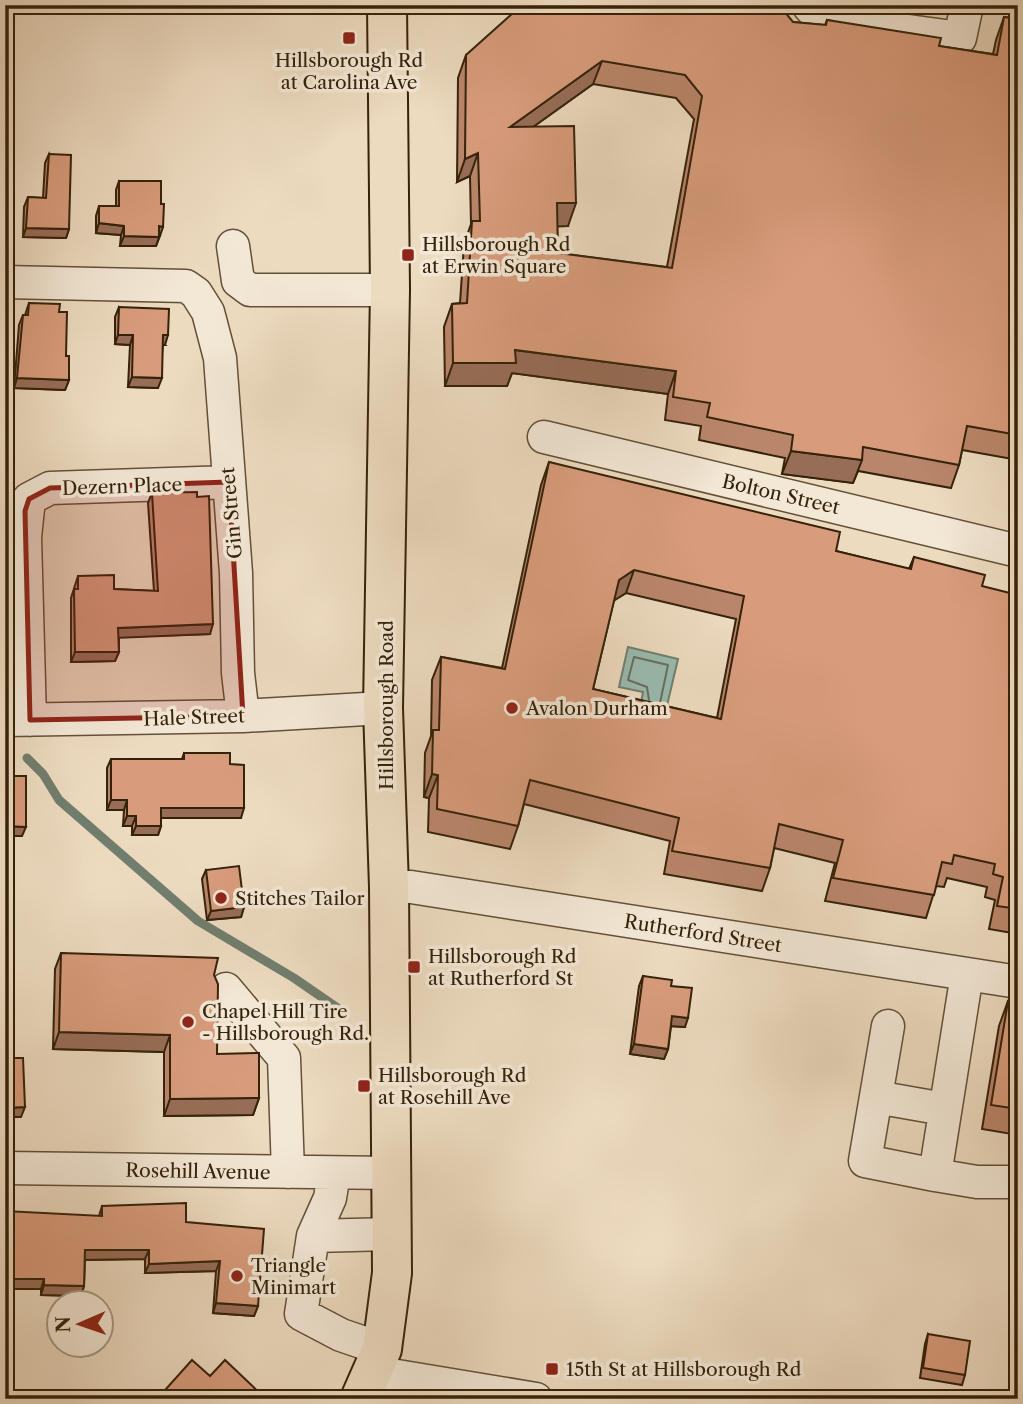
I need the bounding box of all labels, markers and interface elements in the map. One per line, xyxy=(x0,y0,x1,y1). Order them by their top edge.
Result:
marker: Hillsborough Rd at Carolina Ave xyxy=(341,30,357,46)
place label: Hillsborough Rd at Carolina Ave xyxy=(275,49,424,94)
place label: Hillsborough Rd at Erwin Square xyxy=(422,233,571,278)
marker: Hillsborough Rd at Erwin Square xyxy=(400,247,416,263)
street label: Gin Street xyxy=(216,466,247,560)
street label: Bolton Street xyxy=(720,470,842,519)
street label: Dezern Place xyxy=(62,473,183,500)
street label: Hillsborough Road xyxy=(375,620,398,790)
place label: Avalon Durham xyxy=(525,697,668,720)
marker: Avalon Durham xyxy=(504,700,520,716)
street label: Hale Street xyxy=(143,704,245,731)
place label: Stitches Tailor xyxy=(235,887,364,910)
marker: Stitches Tailor xyxy=(213,890,229,906)
street label: Rutherford Street xyxy=(622,910,784,957)
place label: Hillsborough Rd at Rutherford St xyxy=(428,945,577,990)
marker: Hillsborough Rd at Rutherford St xyxy=(406,959,422,975)
place label: Chapel Hill Tire - Hillsborough Rd. xyxy=(202,1000,369,1045)
marker: Chapel Hill Tire - Hillsborough Rd. xyxy=(180,1014,196,1030)
place label: Hillsborough Rd at Rosehill Ave xyxy=(378,1064,527,1109)
marker: Hillsborough Rd at Rosehill Ave xyxy=(356,1078,372,1094)
street label: Rosehill Avenue xyxy=(125,1159,271,1184)
place label: Triangle Minimart xyxy=(251,1254,336,1299)
marker: Triangle Minimart xyxy=(229,1268,245,1284)
north arrow xyxy=(46,1288,116,1358)
text: N xyxy=(52,1316,75,1333)
place label: 15th St at Hillsborough Rd xyxy=(566,1358,802,1381)
marker: 15th St at Hillsborough Rd xyxy=(544,1361,560,1377)

